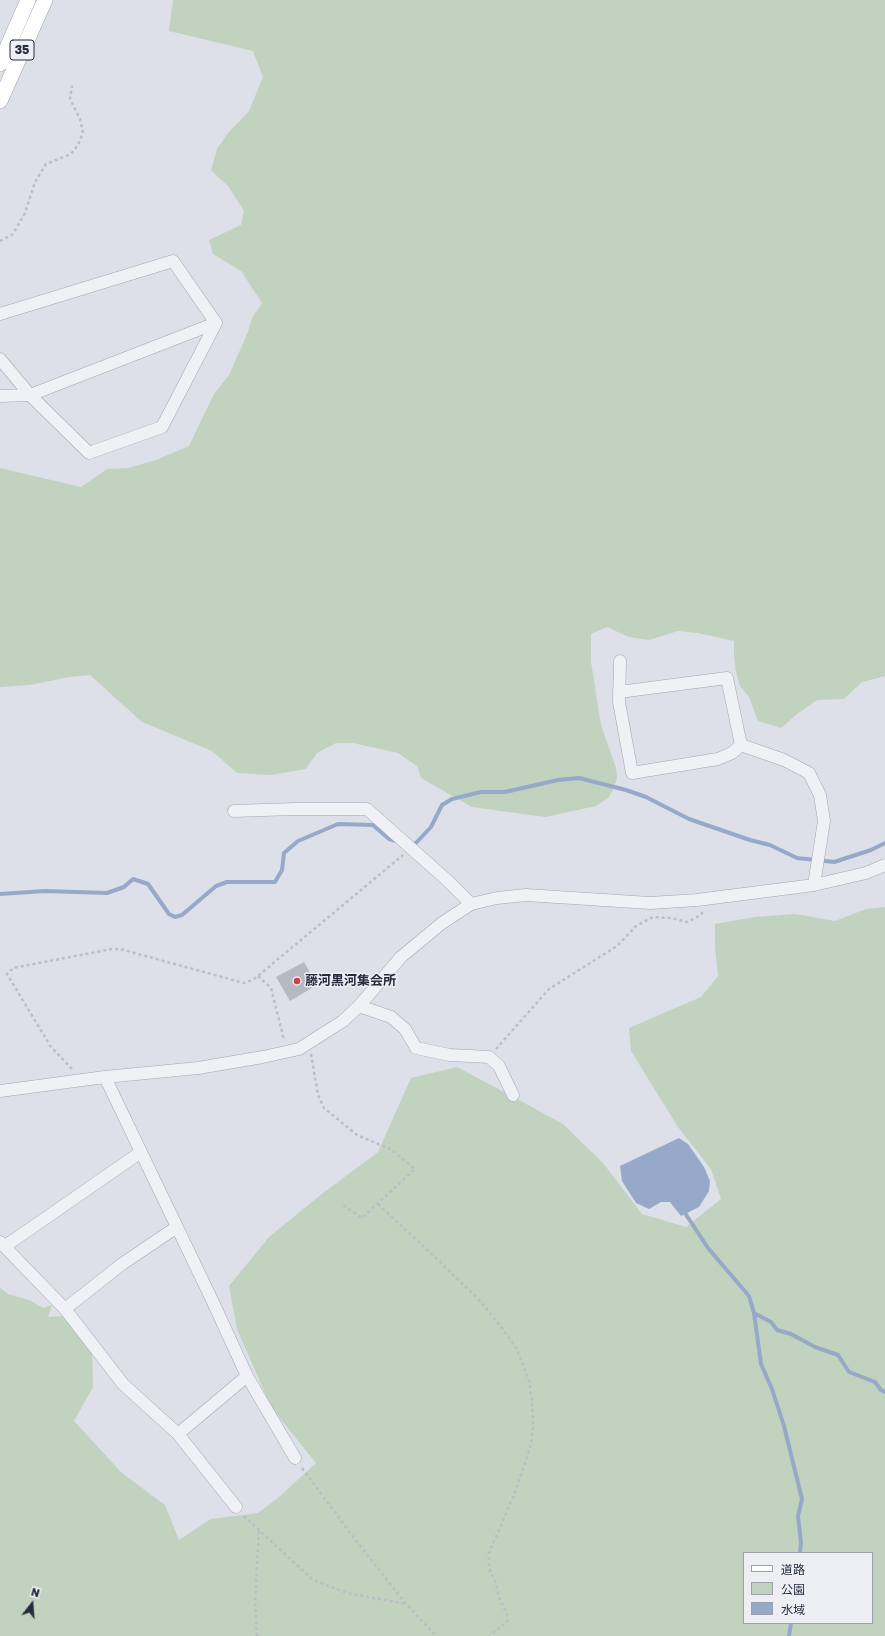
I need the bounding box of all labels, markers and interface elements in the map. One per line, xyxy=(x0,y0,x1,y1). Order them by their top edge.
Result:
road number: 35 xyxy=(10,40,34,60)
place label: 藤河黒河集会所 xyxy=(305,973,396,989)
marker: 藤河黒河集会所 xyxy=(292,976,302,986)
legend xyxy=(743,1552,873,1624)
text: 道路 xyxy=(781,1562,805,1577)
text: 公園 xyxy=(781,1582,805,1597)
north arrow xyxy=(12,1584,52,1624)
text: N xyxy=(30,1585,42,1599)
text: 水域 xyxy=(781,1602,805,1617)

